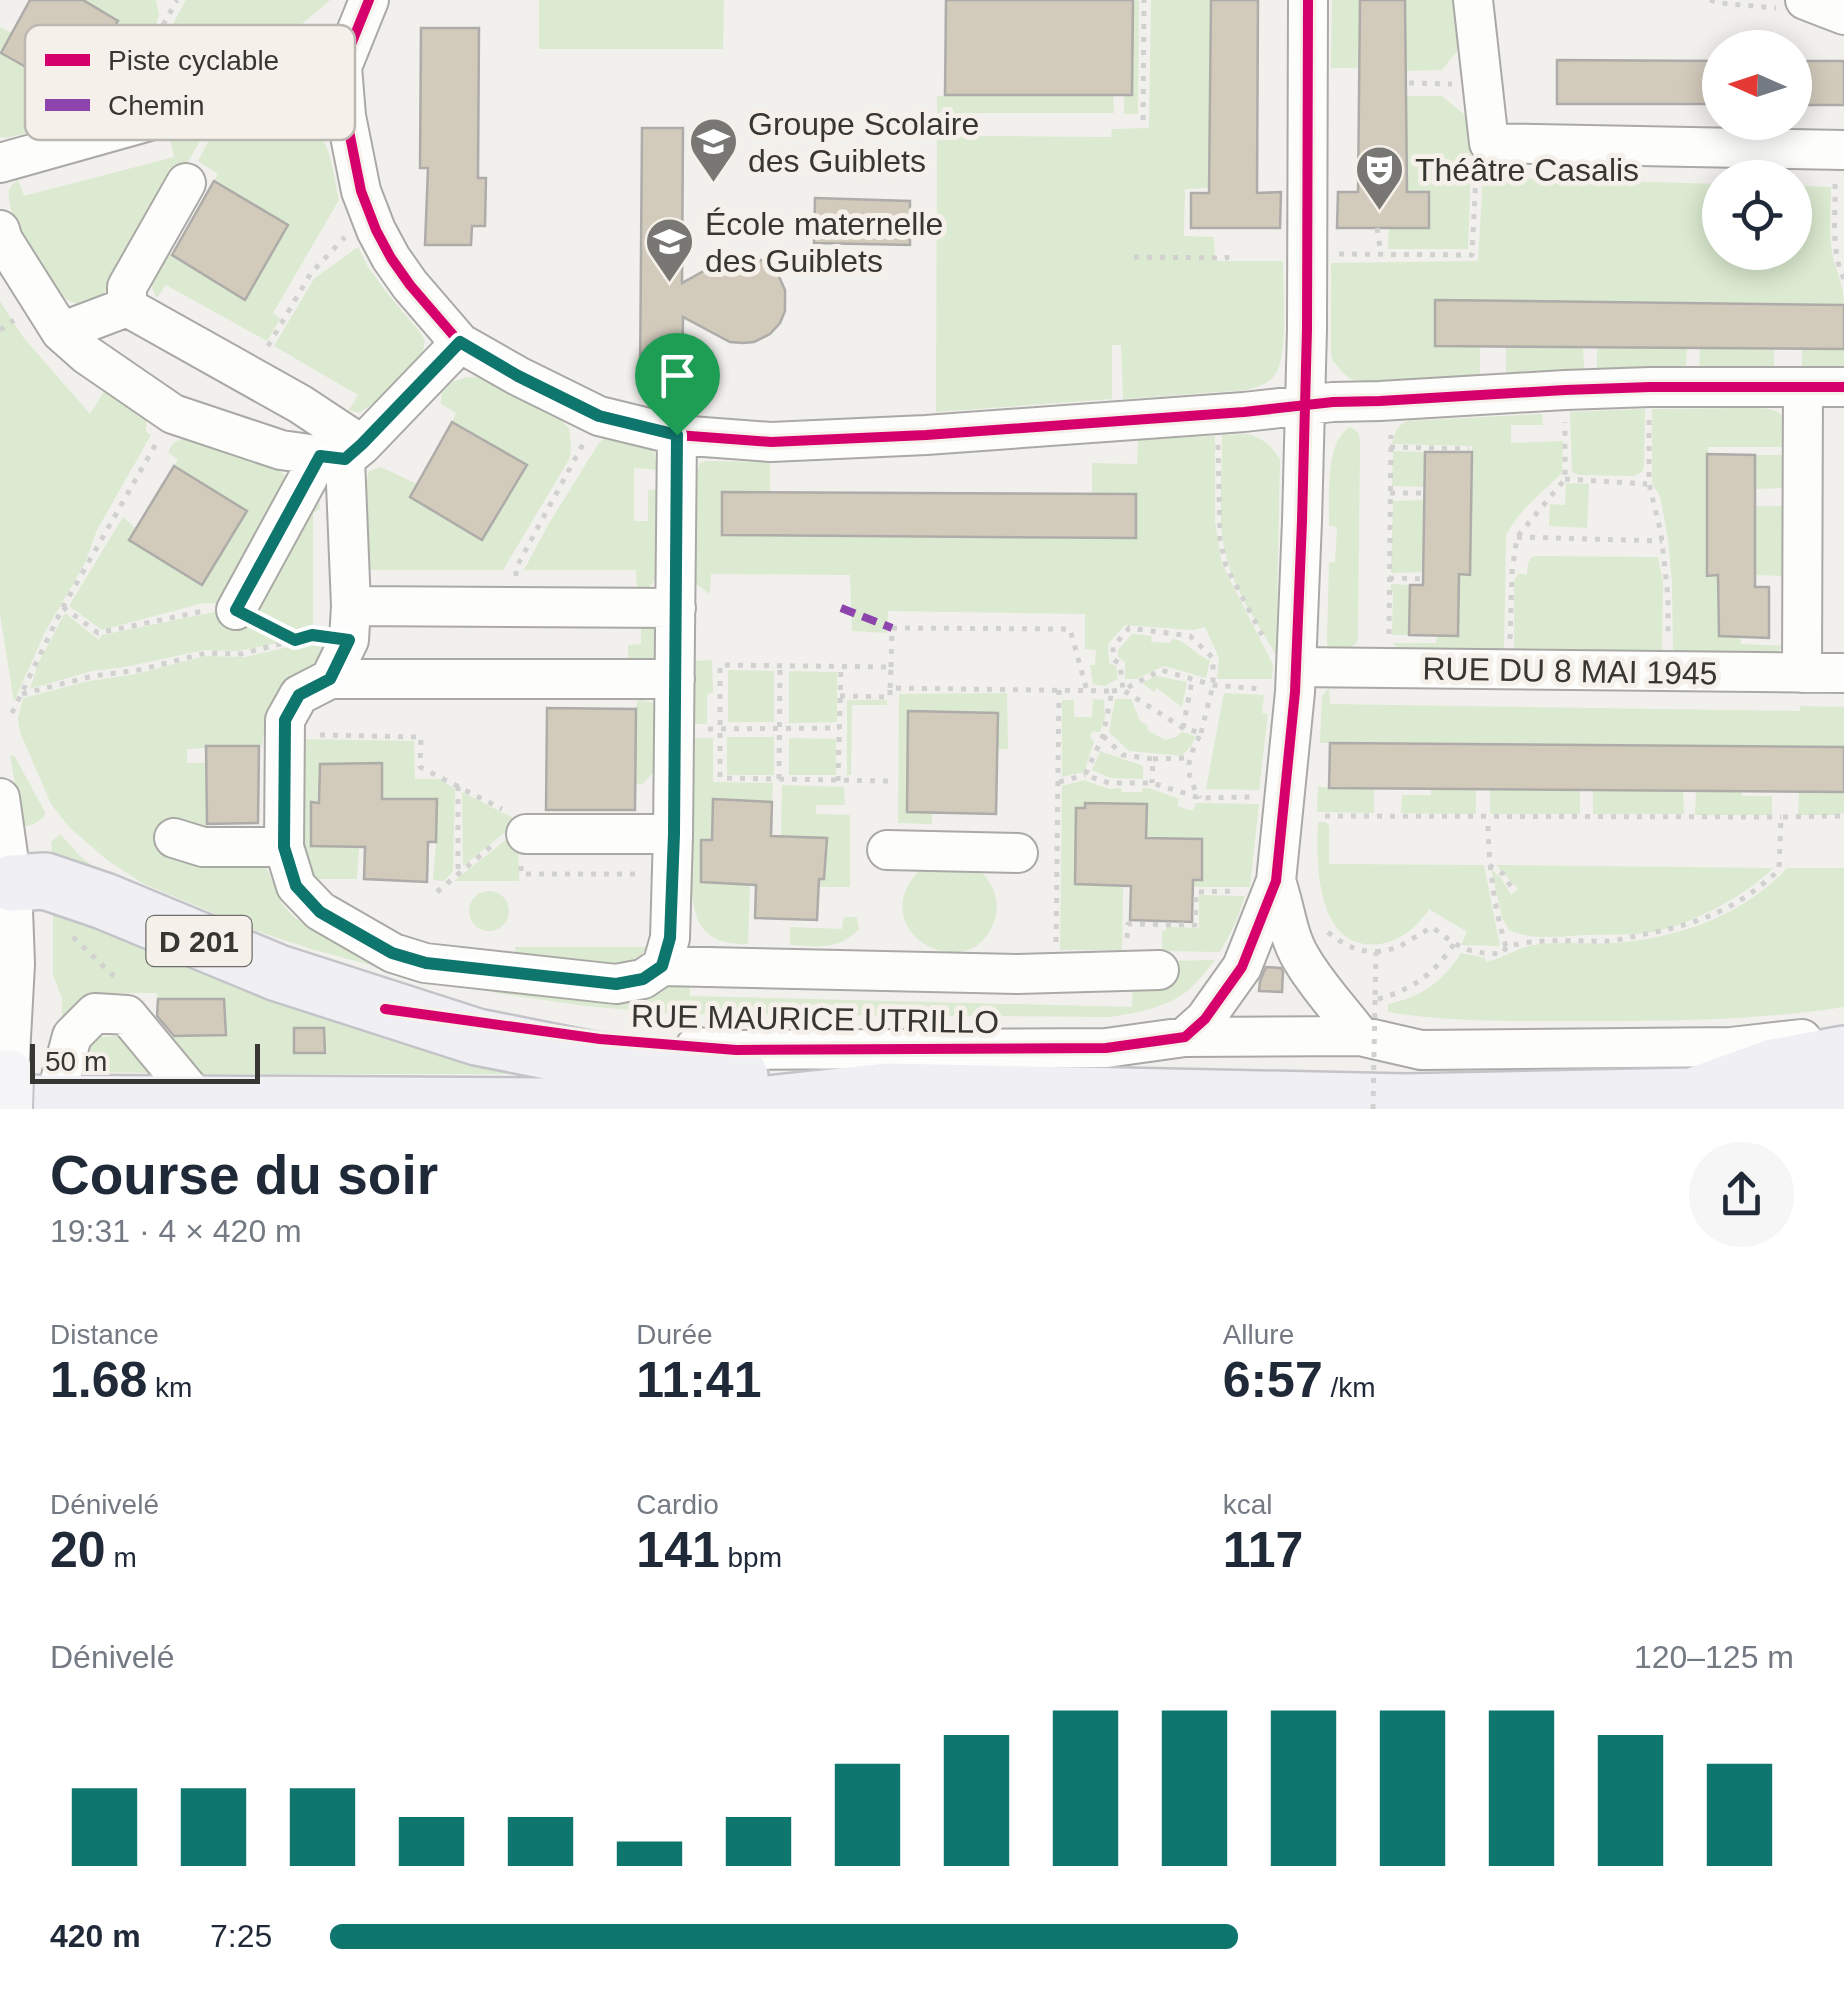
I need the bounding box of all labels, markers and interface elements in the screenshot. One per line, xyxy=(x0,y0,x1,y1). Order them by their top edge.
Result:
legend xyxy=(25,25,355,140)
north arrow xyxy=(1702,30,1812,140)
map controls xyxy=(1702,30,1812,270)
text: Piste cyclable xyxy=(108,45,279,76)
text: Chemin xyxy=(108,90,204,121)
place label: Groupe Scolaire des Guiblets xyxy=(748,106,979,179)
school or university icon: Groupe Scolaire des Guiblets xyxy=(687,116,739,184)
theatre icon: Théâtre Casalis xyxy=(1354,144,1406,212)
place label: Théâtre Casalis xyxy=(1415,152,1639,188)
button: locate xyxy=(1702,160,1812,270)
place label: École maternelle des Guiblets xyxy=(705,206,943,279)
school or university icon: École maternelle des Guiblets xyxy=(644,216,696,284)
pin xyxy=(635,333,720,436)
icon: arrive xyxy=(650,348,705,403)
street label: RUE DU 8 MAI 1945 xyxy=(1422,650,1718,692)
road number: D 201 xyxy=(146,916,252,966)
street label: RUE MAURICE UTRILLO xyxy=(631,998,999,1040)
scale bar xyxy=(30,1039,260,1084)
text: 50 m xyxy=(45,1046,107,1077)
button: share xyxy=(1689,1142,1794,1247)
text: Course du soir xyxy=(50,1144,438,1206)
text: 19:31 · 4 × 420 m xyxy=(50,1213,302,1249)
text: Distance xyxy=(50,1319,159,1350)
text: Durée xyxy=(636,1319,713,1350)
text: Allure xyxy=(1223,1319,1294,1350)
text: 1.68 xyxy=(50,1352,147,1408)
text: 11:41 xyxy=(636,1352,761,1408)
text: 6:57 xyxy=(1223,1352,1323,1408)
text: km xyxy=(147,1372,192,1403)
text: /km xyxy=(1323,1372,1376,1403)
text: Dénivelé xyxy=(50,1489,159,1520)
text: Cardio xyxy=(636,1489,719,1520)
text: kcal xyxy=(1223,1489,1272,1520)
text: 20 xyxy=(50,1522,106,1578)
text: 141 xyxy=(636,1522,720,1578)
text: 117 xyxy=(1223,1522,1303,1578)
text: m xyxy=(106,1542,137,1573)
text: bpm xyxy=(720,1542,782,1573)
text: Dénivelé xyxy=(50,1639,175,1675)
text: 120–125 m xyxy=(1634,1639,1794,1675)
text: 420 m xyxy=(50,1918,141,1954)
text: 7:25 xyxy=(210,1918,272,1954)

